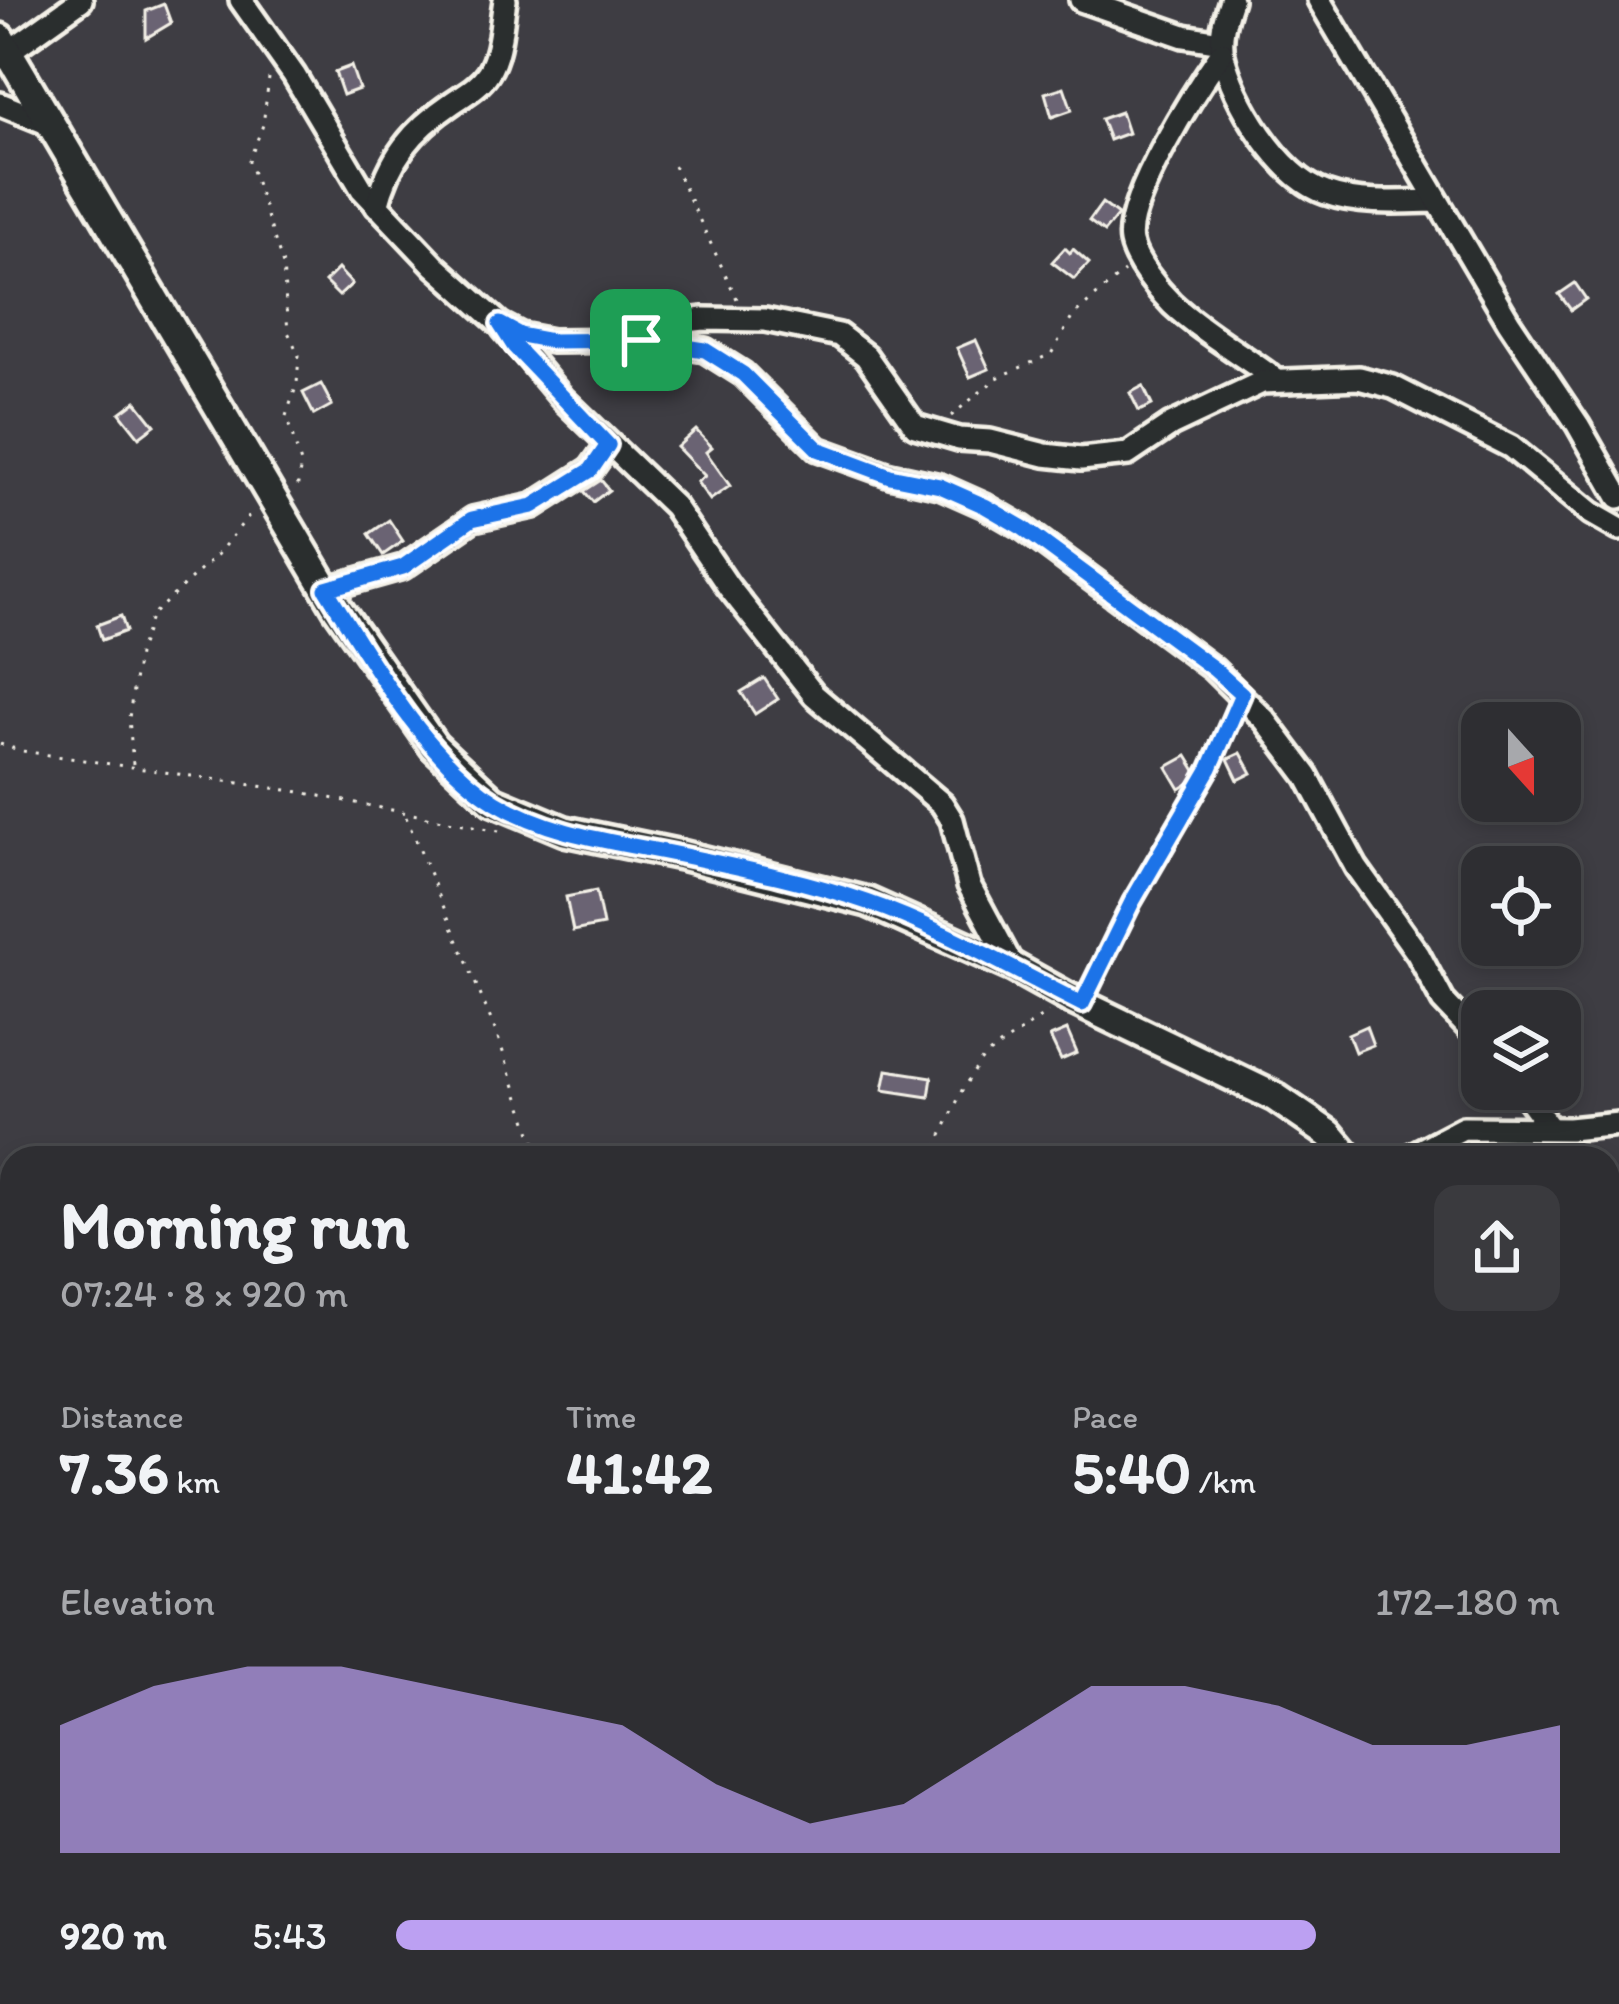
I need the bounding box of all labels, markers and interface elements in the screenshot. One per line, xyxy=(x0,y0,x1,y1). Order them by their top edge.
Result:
pin xyxy=(590,289,692,391)
icon: arrive xyxy=(608,307,674,373)
north arrow xyxy=(1461,702,1581,822)
map controls xyxy=(1461,702,1581,1110)
button: locate xyxy=(1461,846,1581,966)
button: layers xyxy=(1461,990,1581,1110)
text: Morning run xyxy=(60,1185,409,1265)
button: share xyxy=(1434,1185,1560,1311)
text: 07:24 · 8 × 920 m xyxy=(60,1270,348,1317)
text: Distance xyxy=(60,1397,184,1436)
text: Time xyxy=(566,1397,636,1436)
text: Pace xyxy=(1072,1397,1138,1436)
text: 7.36 xyxy=(60,1436,169,1508)
text: 41:42 xyxy=(566,1436,712,1508)
text: 5:40 xyxy=(1072,1436,1191,1508)
text: km xyxy=(169,1462,220,1501)
text: /km xyxy=(1191,1462,1256,1501)
text: Elevation xyxy=(60,1578,215,1625)
text: 172–180 m xyxy=(1375,1578,1560,1625)
text: 920 m xyxy=(60,1912,167,1959)
text: 5:43 xyxy=(252,1912,327,1959)

